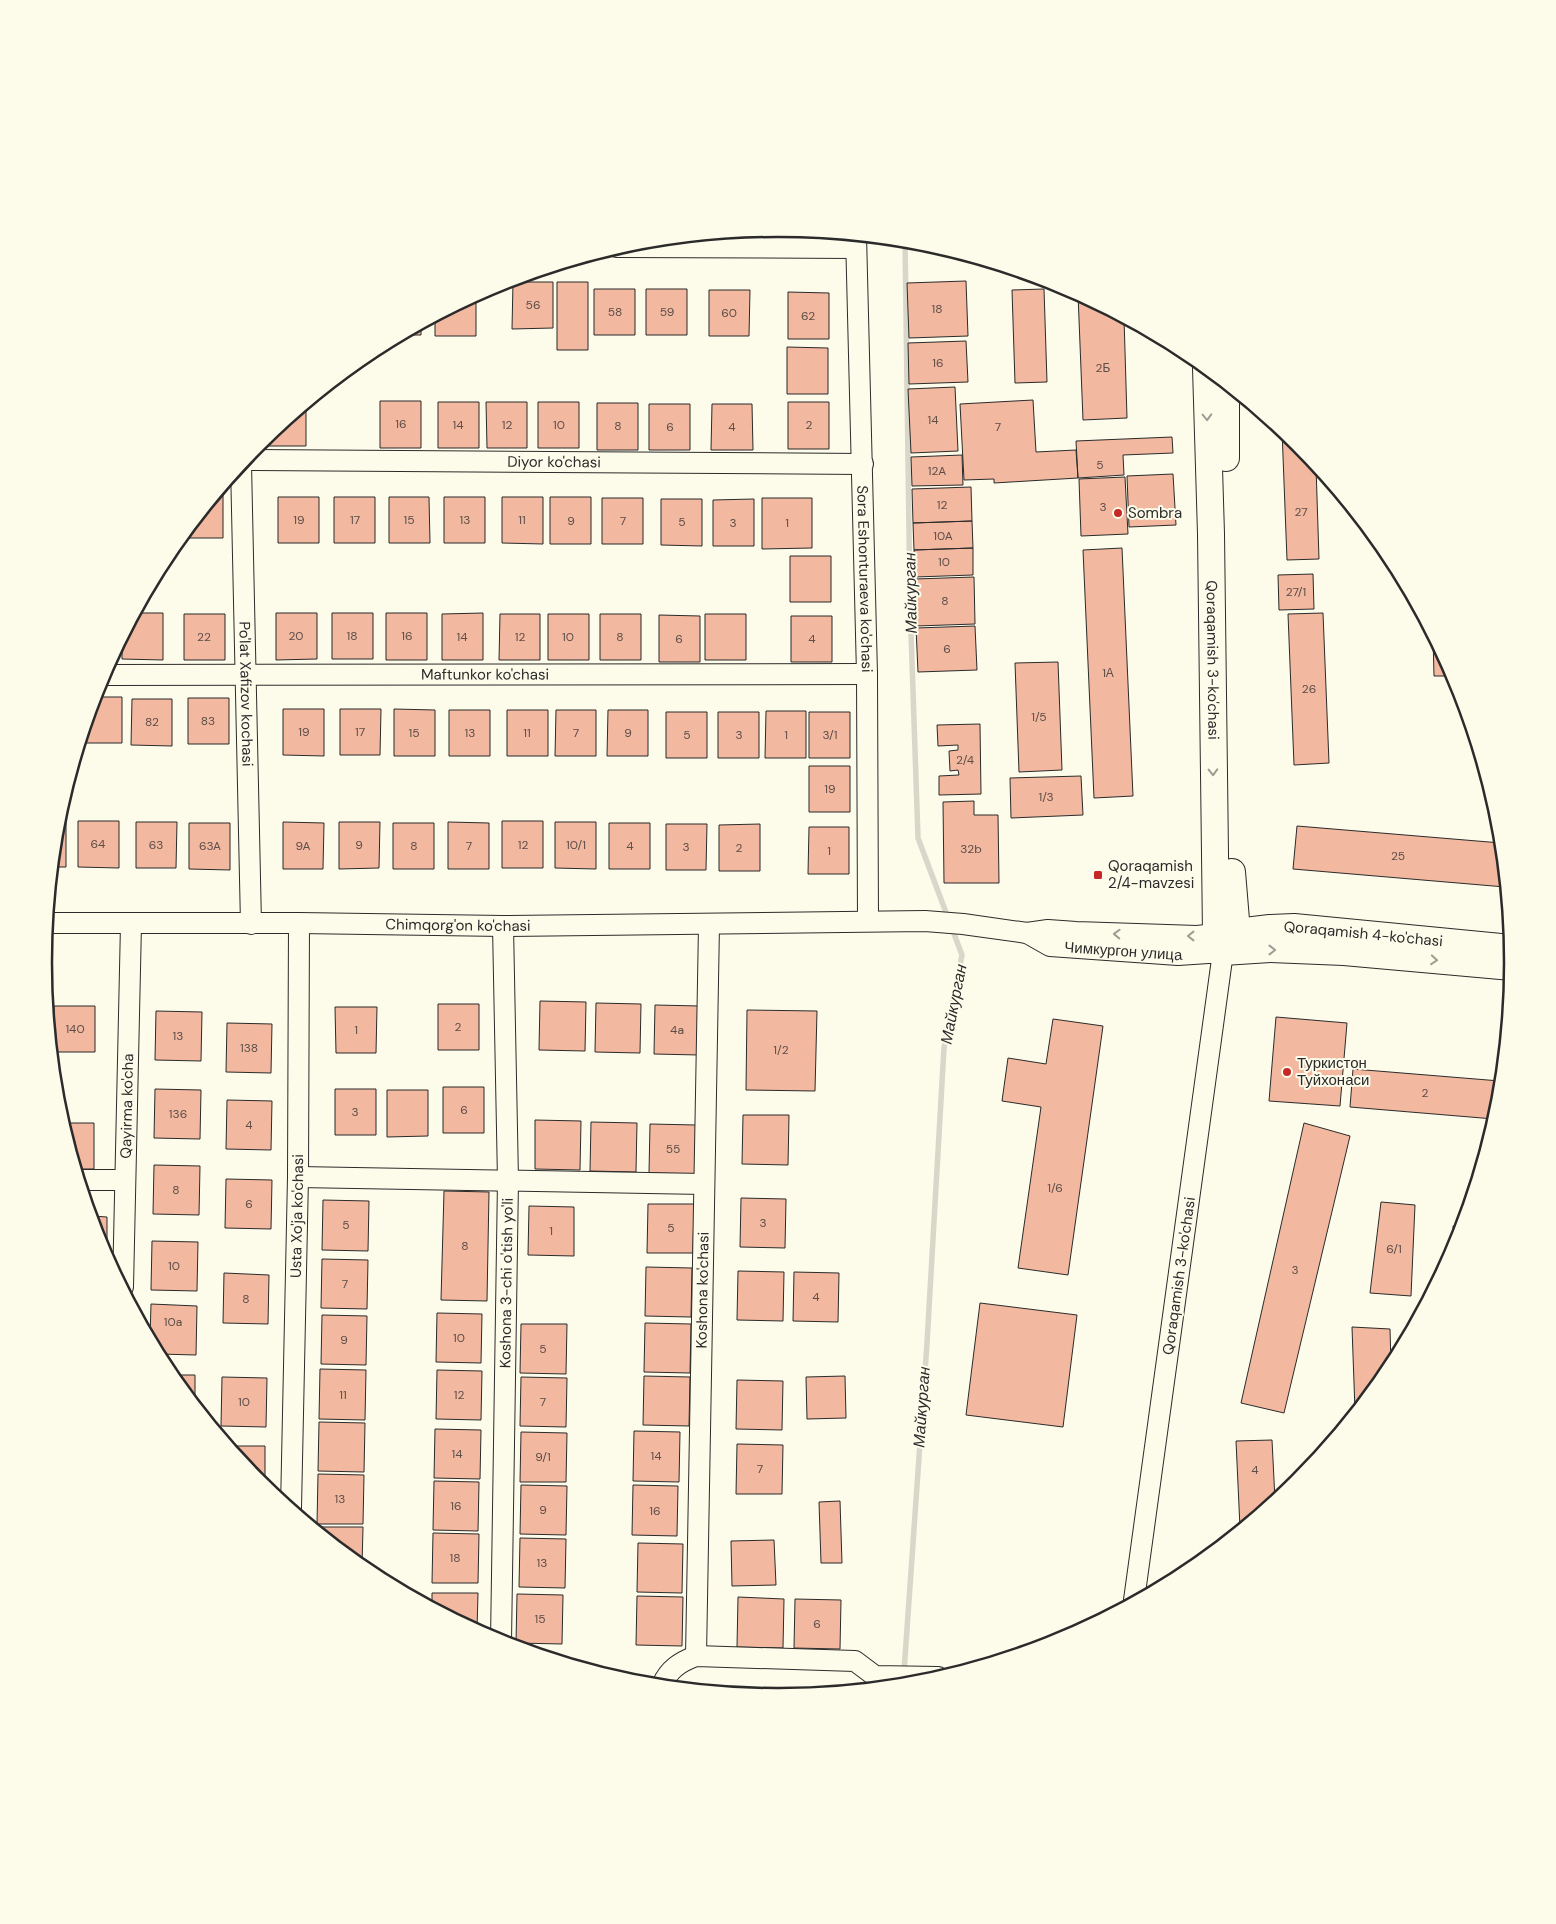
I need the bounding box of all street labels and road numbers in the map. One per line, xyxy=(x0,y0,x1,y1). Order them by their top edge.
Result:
street label: Diyor ko'chasi xyxy=(507,452,601,472)
street label: Sora Eshonturaeva ko'chasi xyxy=(852,485,877,673)
street label: Qoraqamish 3-ko'chasi xyxy=(1202,580,1224,740)
street label: Po'lat Xafizov kochasi xyxy=(234,621,258,767)
street label: Maftunkor ko'chasi xyxy=(421,664,549,685)
street label: Chimqorg'on ko'chasi xyxy=(385,914,531,936)
street label: Qoraqamish 4-ko'chasi xyxy=(1283,917,1444,951)
street label: Чимкургон улица xyxy=(1064,937,1184,965)
street label: Qayirma ko'cha xyxy=(116,1053,138,1159)
street label: Usta Xo'ja ko'chasi xyxy=(286,1154,308,1278)
street label: Qoraqamish 3-ko'chasi xyxy=(1158,1196,1200,1356)
street label: Koshona 3-chi o'tish yo'li xyxy=(495,1198,518,1368)
street label: Koshona ko'chasi xyxy=(691,1232,714,1349)

